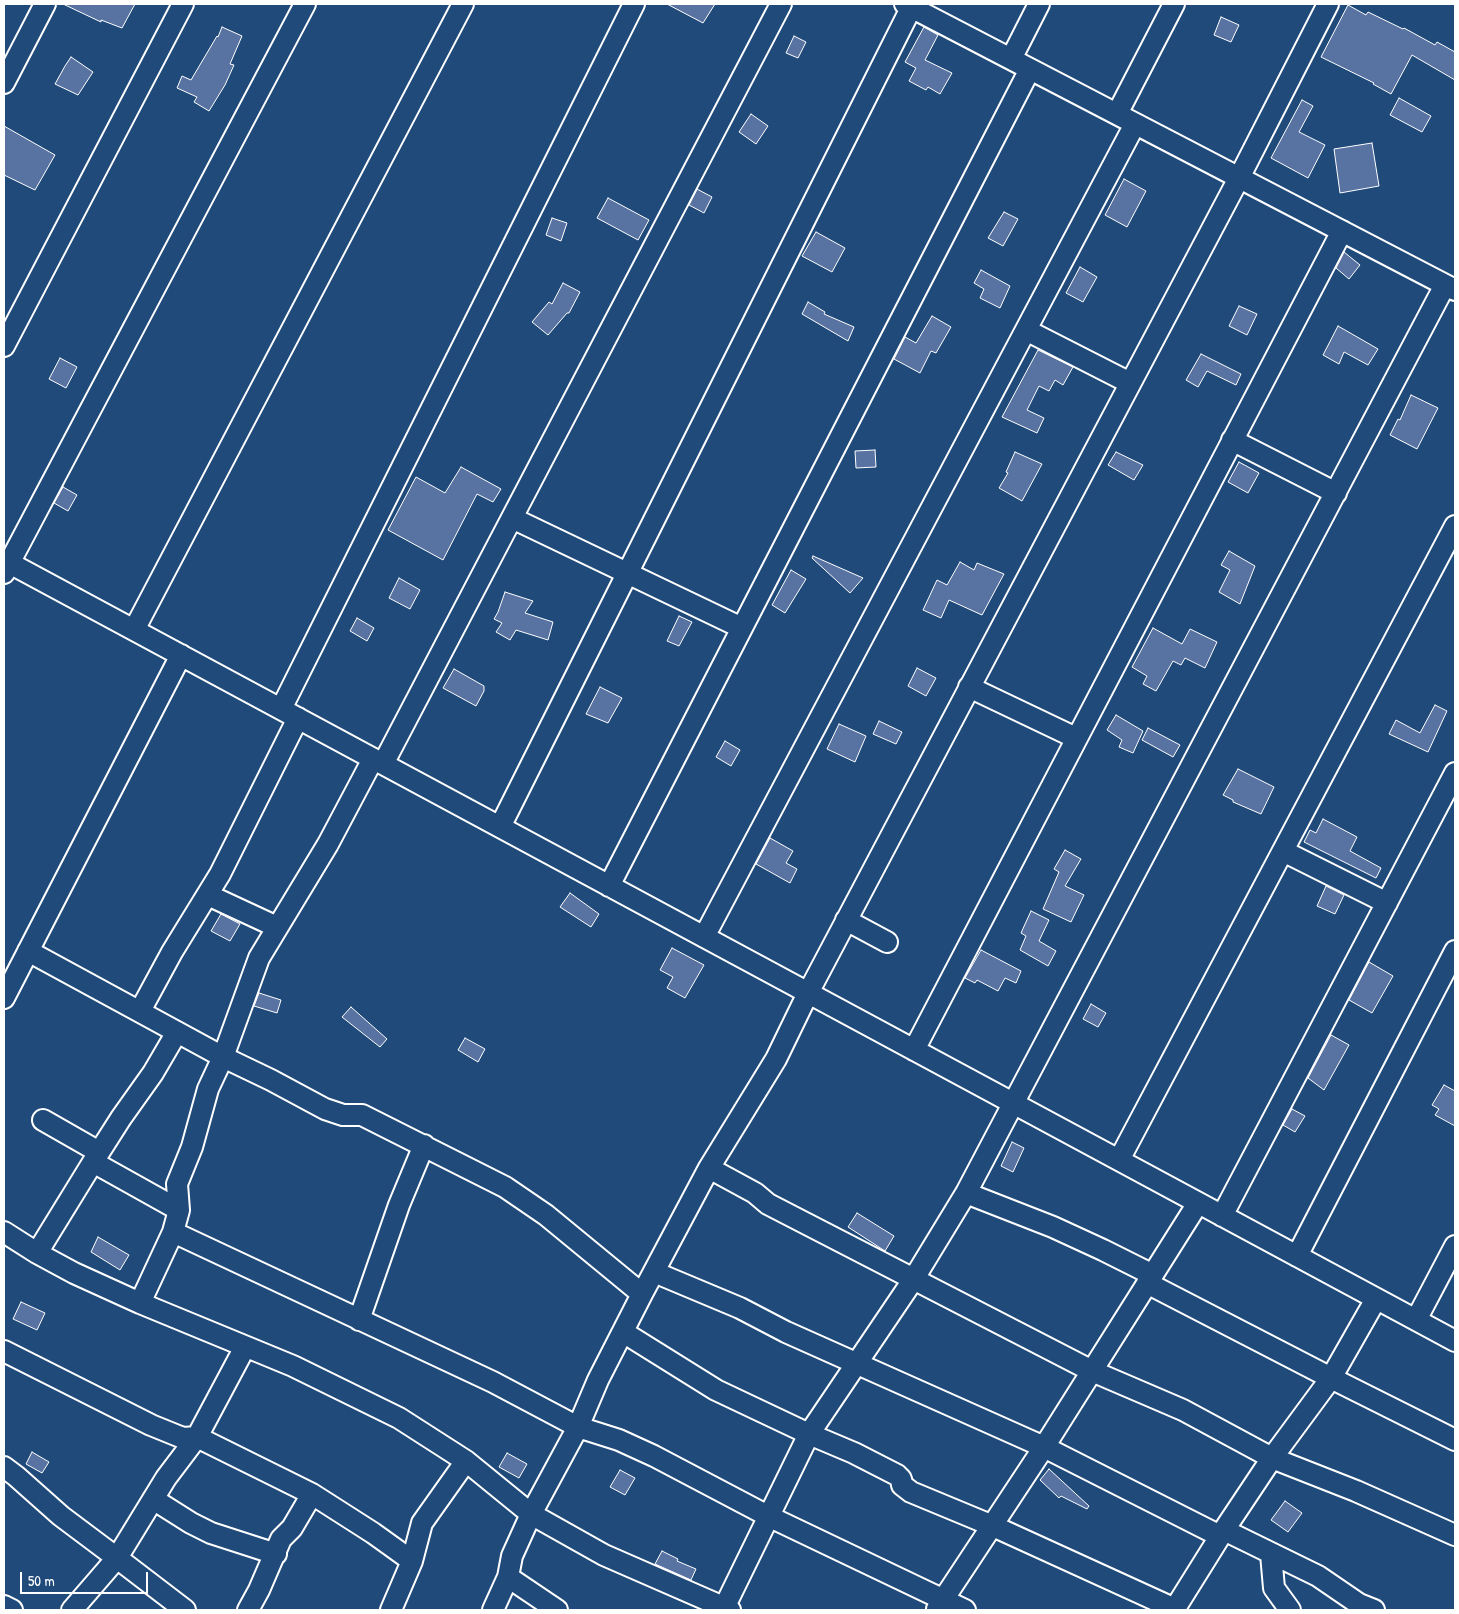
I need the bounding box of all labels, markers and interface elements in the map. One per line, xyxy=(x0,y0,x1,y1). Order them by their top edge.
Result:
scale bar xyxy=(22,1562,150,1594)
text: 50 m xyxy=(28,1570,55,1591)

